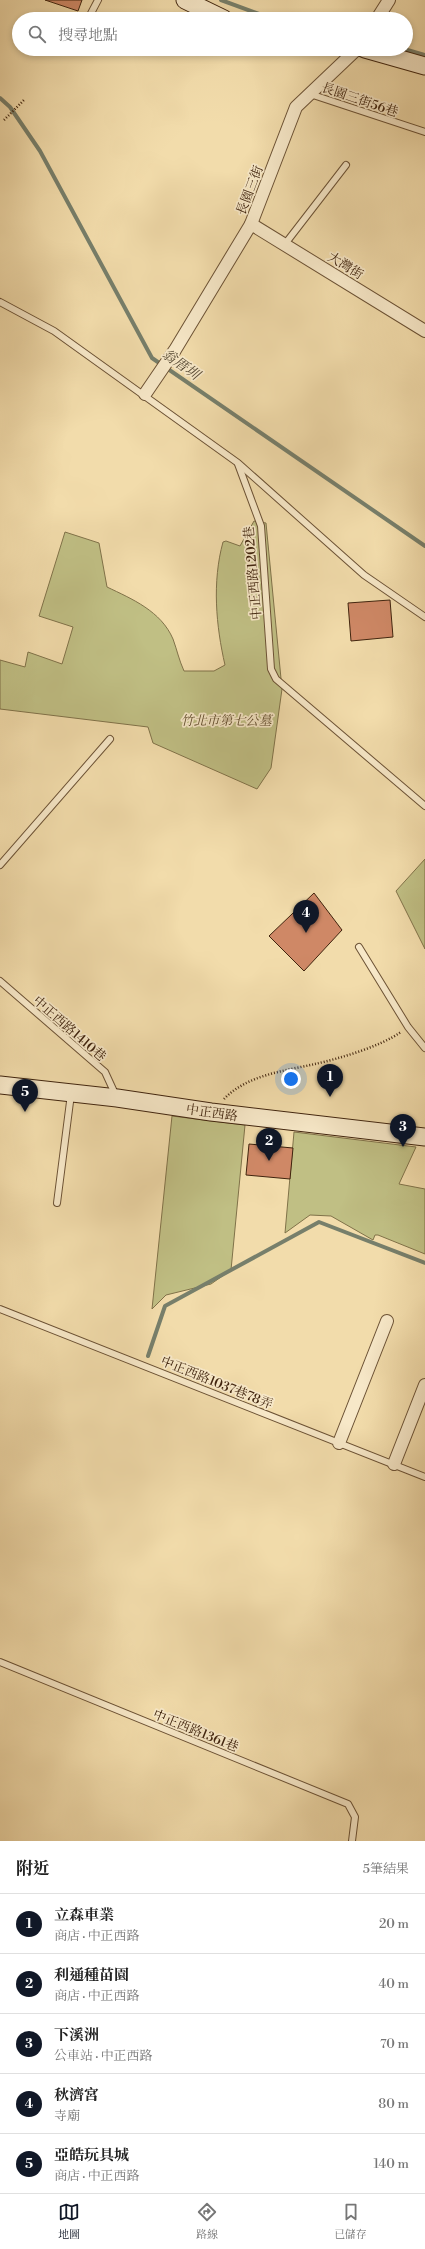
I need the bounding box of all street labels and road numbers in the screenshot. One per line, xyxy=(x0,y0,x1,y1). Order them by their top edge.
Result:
street label: 長園三街56巷 xyxy=(319,79,400,121)
street label: 長園三街 xyxy=(233,163,267,218)
street label: 大灣街 xyxy=(325,249,366,283)
street label: 中正西路1202巷 xyxy=(241,525,265,620)
street label: 中正西路1410巷 xyxy=(30,993,109,1065)
street label: 中正西路 xyxy=(185,1101,239,1125)
street label: 中正西路1037巷78弄 xyxy=(158,1353,275,1413)
street label: 中正西路1361巷 xyxy=(150,1706,241,1755)

